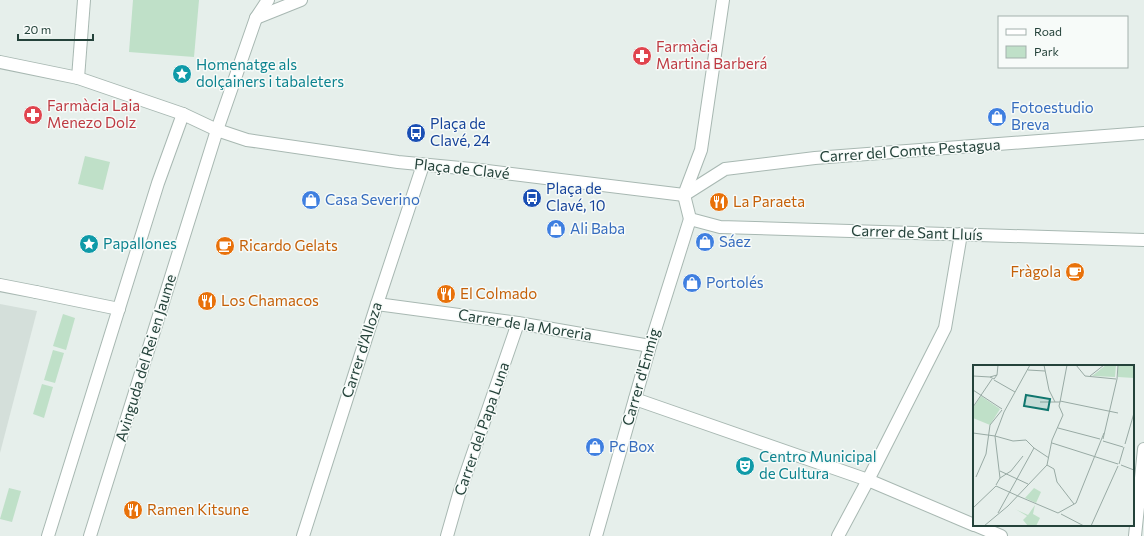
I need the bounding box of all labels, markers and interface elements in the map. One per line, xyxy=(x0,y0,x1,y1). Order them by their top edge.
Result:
scale bar xyxy=(18,16,93,42)
legend xyxy=(998,16,1128,68)
text: 20 m xyxy=(24,22,51,36)
text: Road xyxy=(1034,24,1062,38)
place label: Farmàcia Martina Barberá xyxy=(656,37,767,72)
text: Park xyxy=(1034,44,1060,58)
pharmacy icon: Farmàcia Martina Barberá xyxy=(631,45,653,67)
place label: Homenatge als dolçainers i tabaleters xyxy=(196,55,344,90)
place icon: Homenatge als dolçainers i tabaleters xyxy=(171,63,193,85)
place label: Farmàcia Laia Menezo Dolz xyxy=(47,96,140,131)
place label: Fotoestudio Breva xyxy=(1011,98,1094,133)
pharmacy icon: Farmàcia Laia Menezo Dolz xyxy=(22,104,44,126)
shop icon: Fotoestudio Breva xyxy=(986,106,1008,128)
place label: Plaça de Clavé, 24 xyxy=(430,114,490,149)
bus stop icon: Plaça de Clavé, 24 xyxy=(405,122,427,144)
street label: Carrer del Comte Pestagua xyxy=(819,135,1001,165)
street label: Plaça de Clavé xyxy=(414,154,511,182)
place label: Plaça de Clavé, 10 xyxy=(546,179,606,214)
bus stop icon: Plaça de Clavé, 10 xyxy=(521,187,543,209)
shop icon: Casa Severino xyxy=(300,189,322,211)
place label: Casa Severino xyxy=(325,190,420,208)
restaurant icon: La Paraeta xyxy=(708,191,730,213)
place label: La Paraeta xyxy=(733,192,805,210)
shop icon: Ali Baba xyxy=(545,218,567,240)
place label: Ali Baba xyxy=(570,219,625,237)
street label: Carrer de Sant Lluís xyxy=(851,221,983,243)
shop icon: Sáez xyxy=(694,231,716,253)
place label: Sáez xyxy=(719,232,751,250)
place icon: Papallones xyxy=(78,233,100,255)
place label: Papallones xyxy=(103,234,177,252)
cafe icon: Ricardo Gelats xyxy=(214,235,236,257)
place label: Ricardo Gelats xyxy=(239,236,338,254)
cafe icon: Fràgola xyxy=(1064,261,1086,283)
place label: Fràgola xyxy=(1010,262,1061,280)
street label: Avinguda del Rei en Jaume xyxy=(111,272,179,444)
shop icon: Portolés xyxy=(681,272,703,294)
place label: Portolés xyxy=(706,273,764,291)
restaurant icon: El Colmado xyxy=(435,283,457,305)
place label: El Colmado xyxy=(460,284,537,302)
restaurant icon: Los Chamacos xyxy=(196,290,218,312)
place label: Los Chamacos xyxy=(221,291,319,309)
street label: Carrer d'Alloza xyxy=(337,299,385,400)
street label: Carrer de la Moreria xyxy=(457,305,593,343)
street label: Carrer d'Enmig xyxy=(617,326,663,428)
street label: Carrer del Papa Luna xyxy=(450,359,512,498)
inset map xyxy=(973,365,1134,526)
shop icon: Pc Box xyxy=(584,436,606,458)
place label: Pc Box xyxy=(609,437,655,455)
place label: Centro Municipal de Cultura xyxy=(759,447,876,482)
theatre icon: Centro Municipal de Cultura xyxy=(734,455,756,477)
restaurant icon: Ramen Kitsune xyxy=(122,499,144,521)
place label: Ramen Kitsune xyxy=(147,500,249,518)

